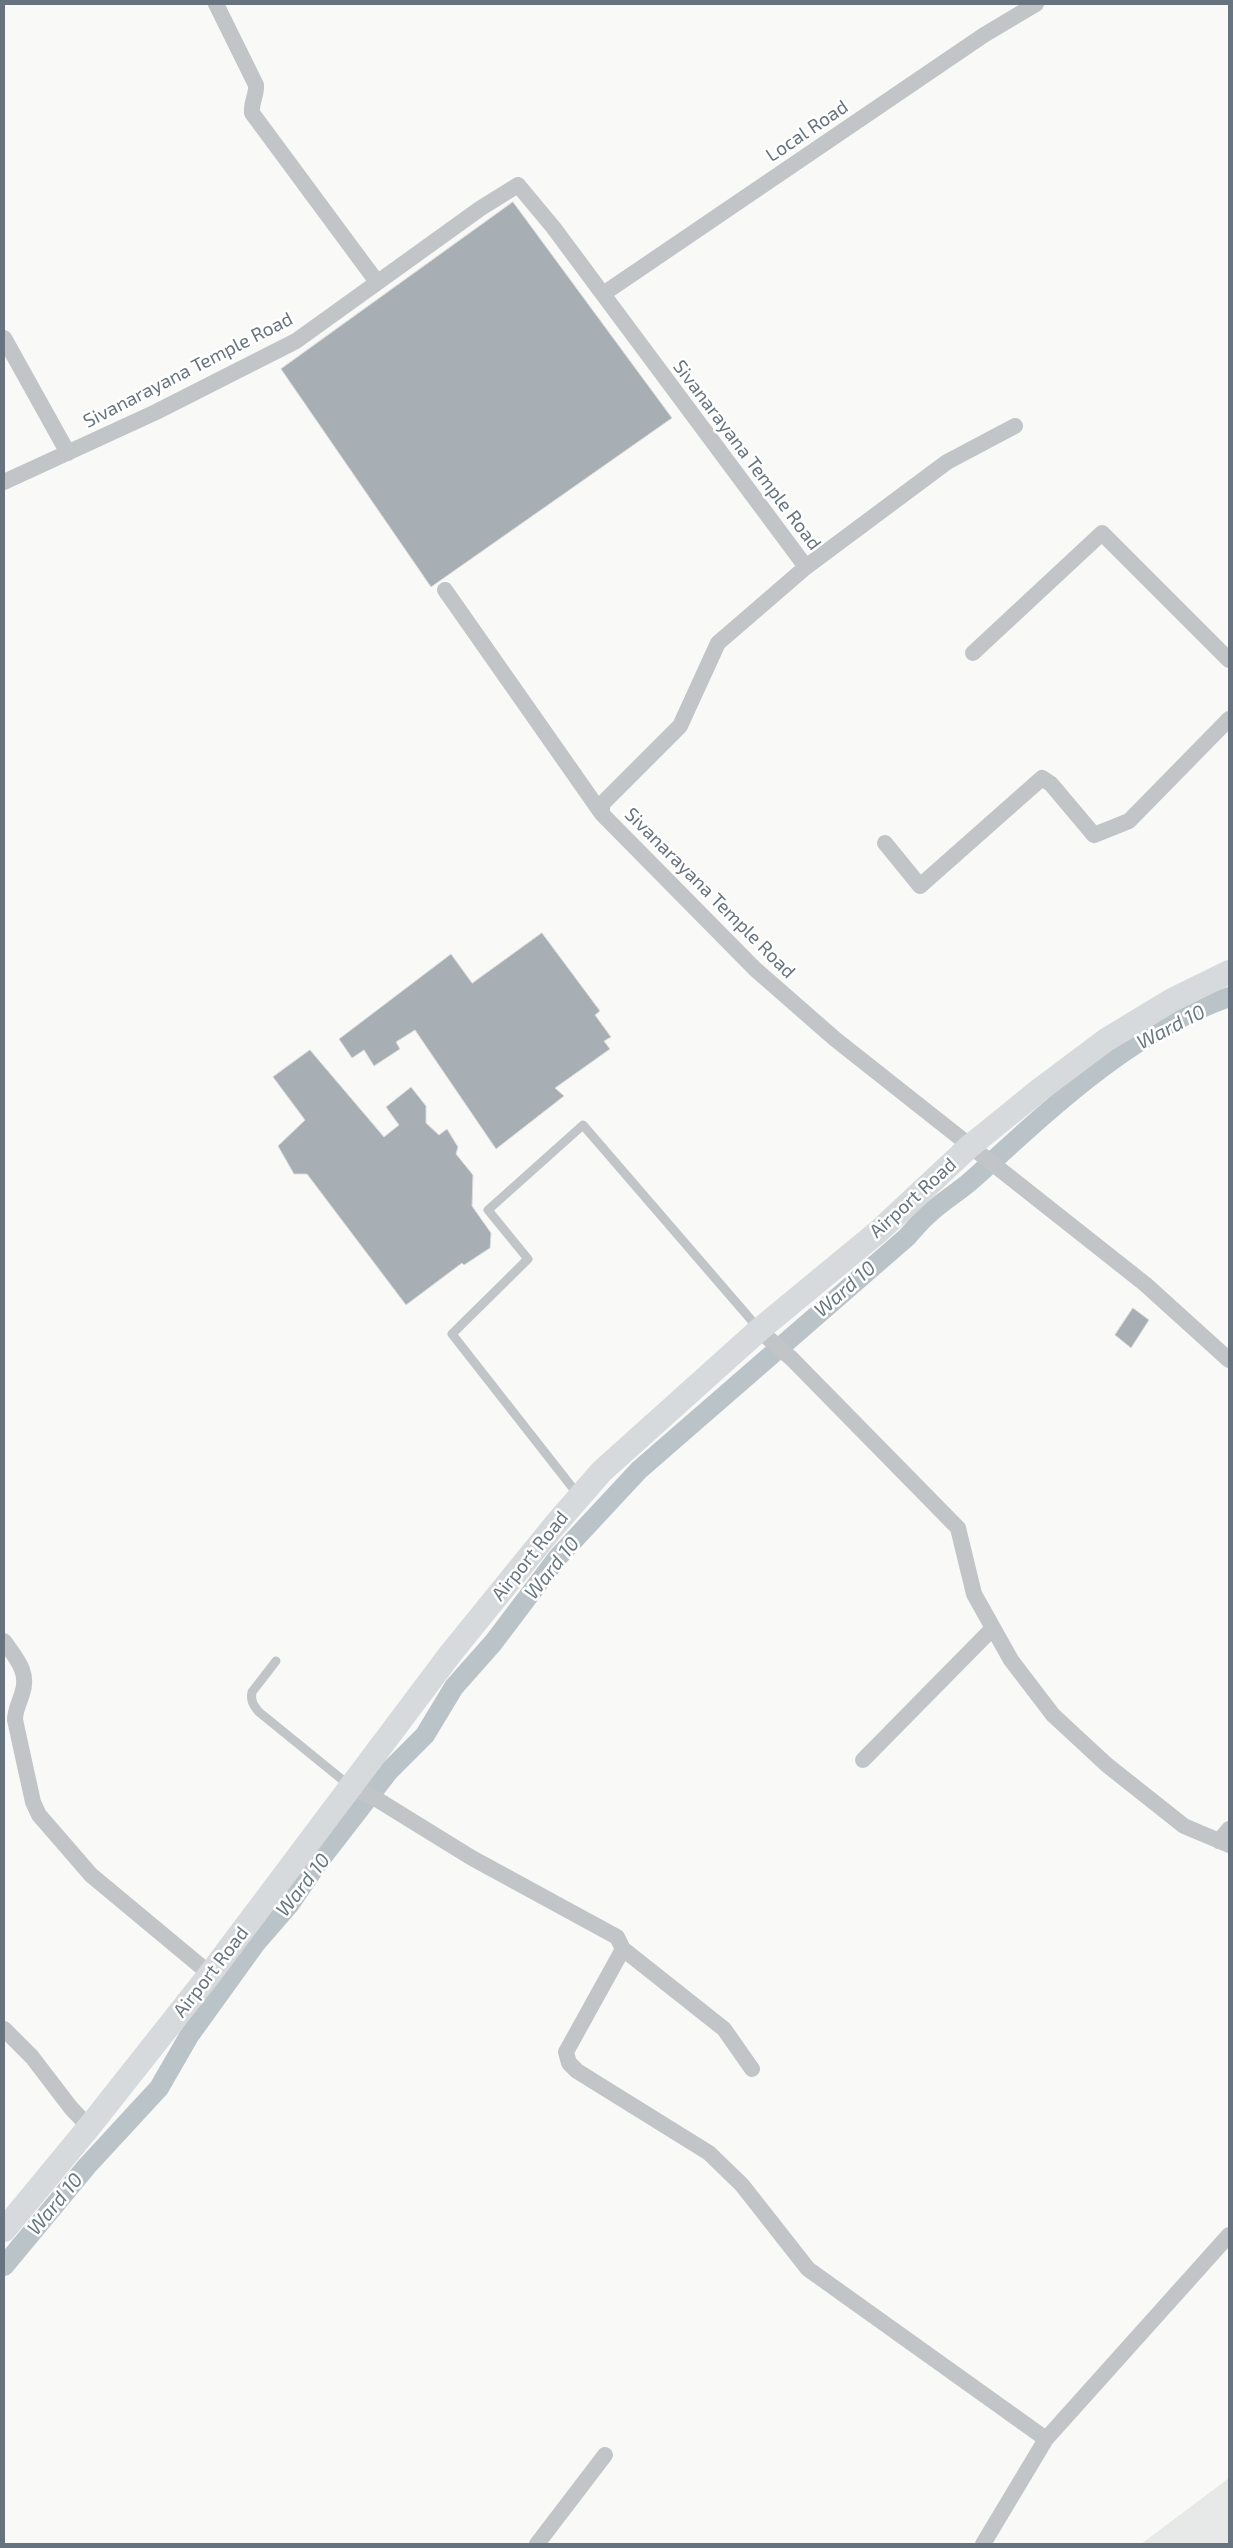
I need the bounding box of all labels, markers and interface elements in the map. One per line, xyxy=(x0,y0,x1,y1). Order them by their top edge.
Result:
street label: Local Road xyxy=(762,95,852,167)
street label: Sivanarayana Temple Road xyxy=(79,307,297,433)
street label: Sivanarayana Temple Road xyxy=(668,355,826,555)
street label: Sivanarayana Temple Road xyxy=(620,803,800,983)
water label: Ward 10 xyxy=(1133,1000,1209,1054)
street label: Airport Road xyxy=(865,1153,961,1243)
water label: Ward 10 xyxy=(809,1256,881,1322)
street label: Airport Road xyxy=(487,1507,573,1605)
water label: Ward 10 xyxy=(520,1532,584,1604)
water label: Ward 10 xyxy=(271,1849,335,1921)
street label: Airport Road xyxy=(169,1922,253,2022)
water label: Ward 10 xyxy=(22,2168,88,2240)

